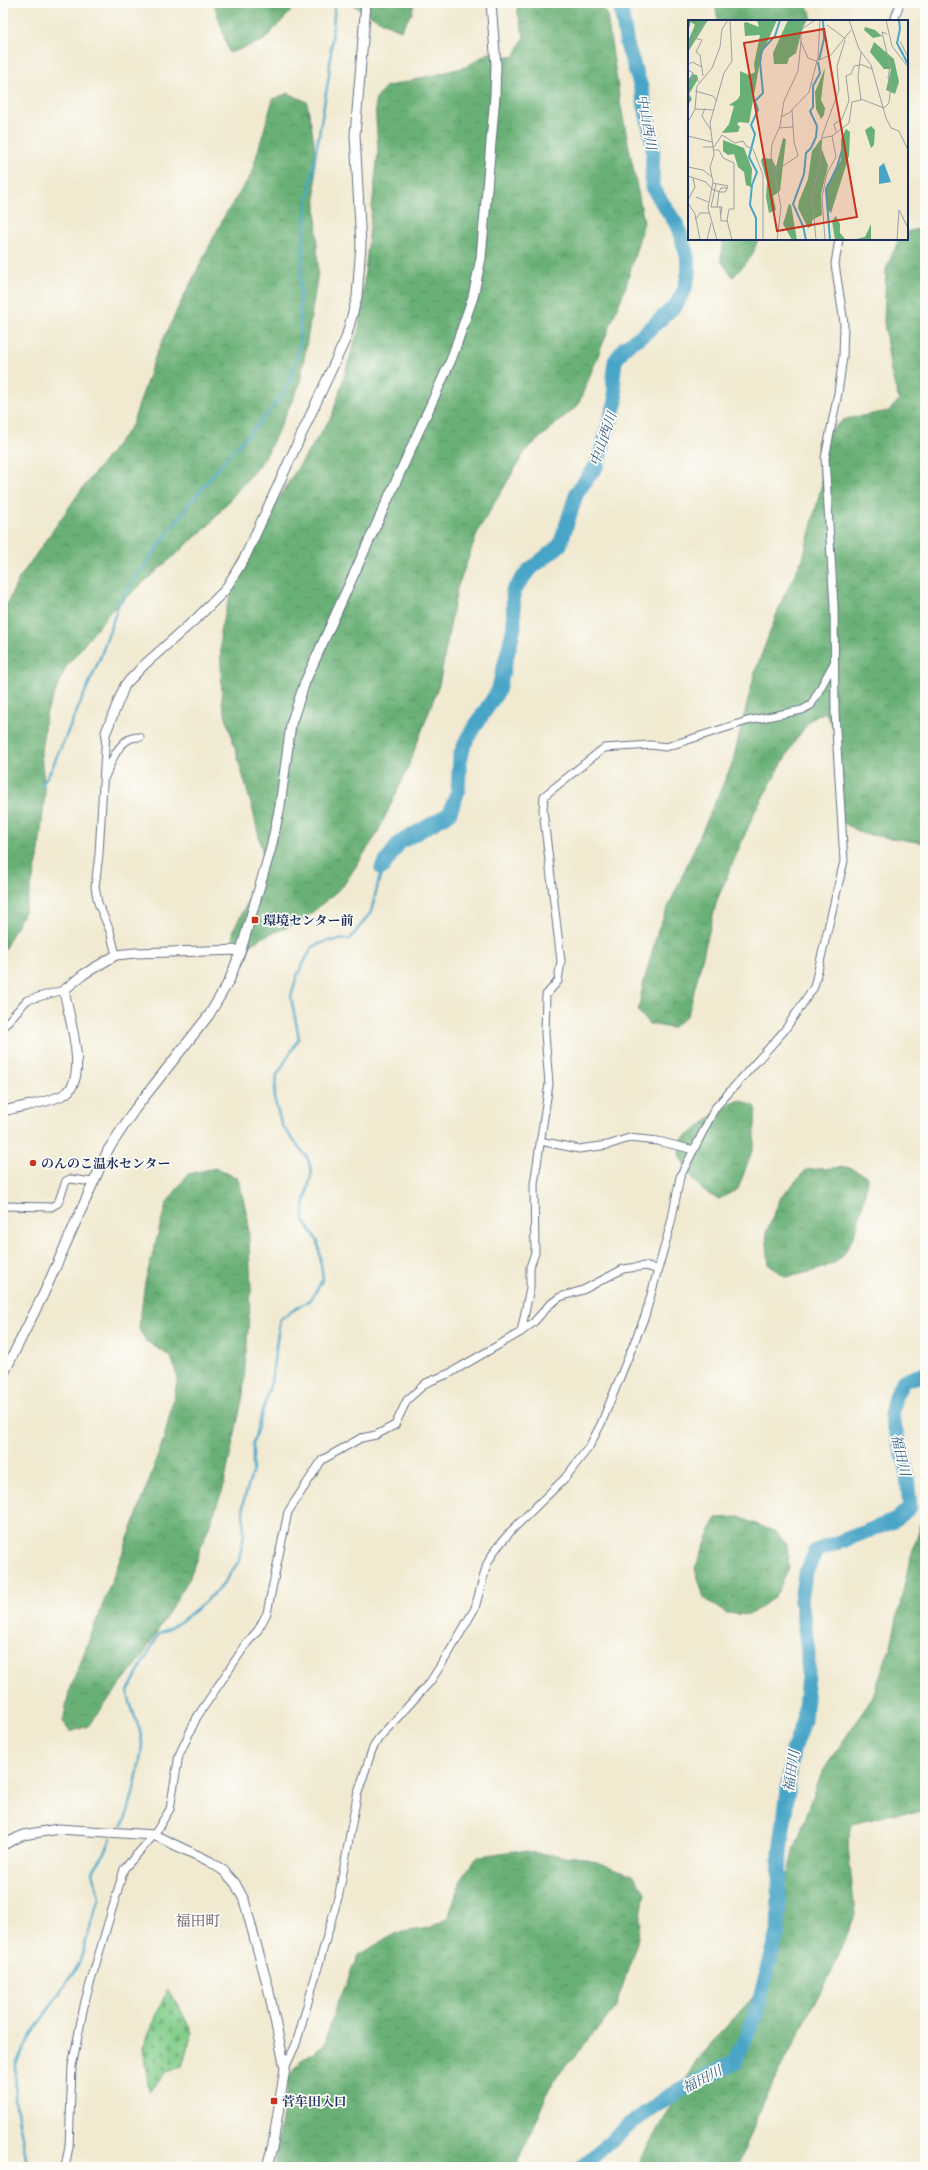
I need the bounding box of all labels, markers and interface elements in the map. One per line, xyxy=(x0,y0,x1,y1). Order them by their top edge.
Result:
inset map xyxy=(688,20,908,240)
water label: 中山西川 xyxy=(633,93,661,153)
water label: 中山西川 xyxy=(585,408,621,468)
place label: 環境センター前 xyxy=(263,912,353,928)
marker: 環境センター前 xyxy=(250,915,260,925)
place label: のんのこ温水センター xyxy=(41,1155,170,1171)
marker: のんのこ温水センター xyxy=(28,1158,38,1168)
water label: 福田川 xyxy=(888,1433,915,1479)
water label: 福田川 xyxy=(779,1747,803,1793)
district label: 福田町 xyxy=(175,1911,221,1930)
water label: 福田川 xyxy=(679,2061,727,2097)
place label: 菅牟田入口 xyxy=(282,2093,347,2109)
marker: 菅牟田入口 xyxy=(269,2096,279,2106)

